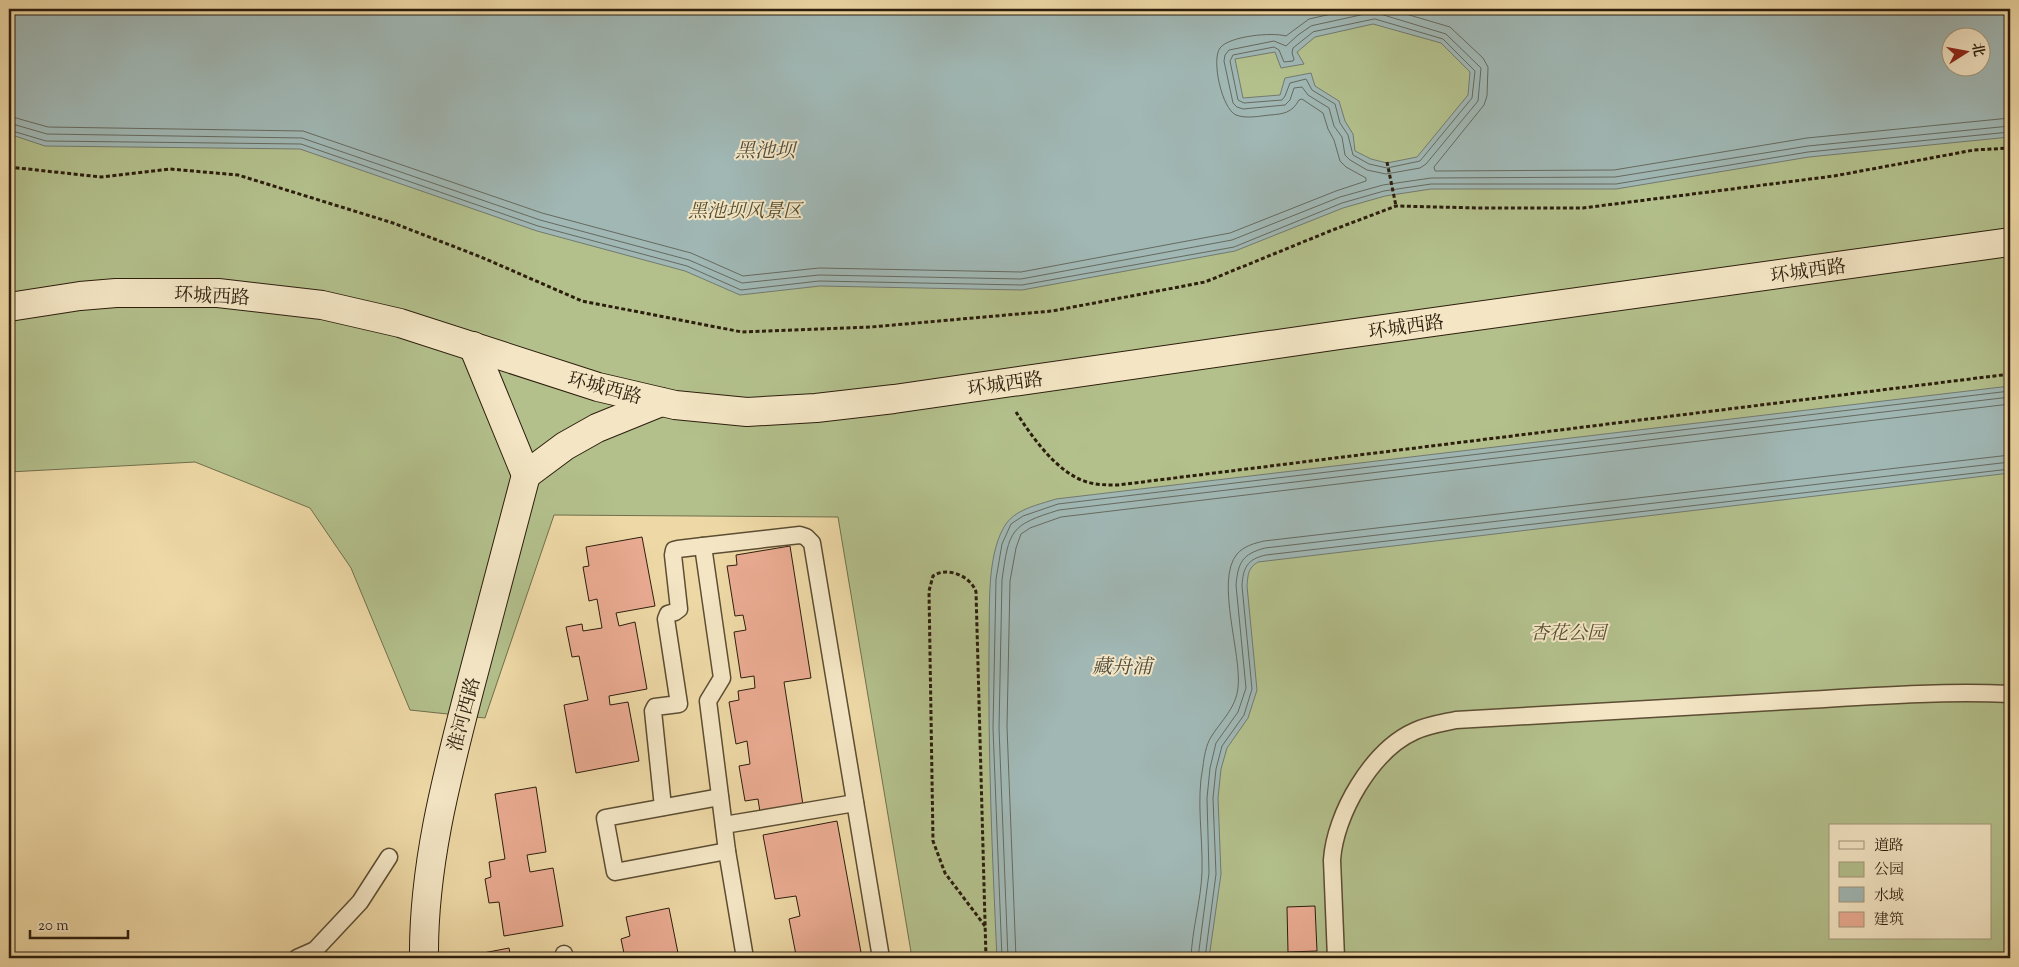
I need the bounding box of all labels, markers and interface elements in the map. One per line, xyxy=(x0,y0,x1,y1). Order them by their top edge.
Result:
north arrow xyxy=(1942,28,1992,78)
text: 北 xyxy=(1966,41,1988,59)
water label: 黑池坝 xyxy=(735,138,798,167)
park label: 黑池坝风景区 xyxy=(688,199,805,226)
street label: 环城西路 xyxy=(1769,254,1848,291)
street label: 环城西路 xyxy=(173,282,251,313)
street label: 环城西路 xyxy=(1367,310,1446,347)
street label: 环城西路 xyxy=(564,367,645,412)
street label: 环城西路 xyxy=(966,367,1045,404)
park label: 杏花公园 xyxy=(1530,621,1609,648)
water label: 藏舟浦 xyxy=(1092,654,1155,683)
street label: 淮河西路 xyxy=(443,674,488,755)
legend xyxy=(1829,824,1992,940)
text: 道路 xyxy=(1874,836,1904,857)
text: 公园 xyxy=(1874,860,1904,881)
text: 水域 xyxy=(1874,886,1904,907)
scale bar xyxy=(30,907,128,939)
text: 建筑 xyxy=(1874,910,1904,931)
text: 20 m xyxy=(38,916,69,937)

